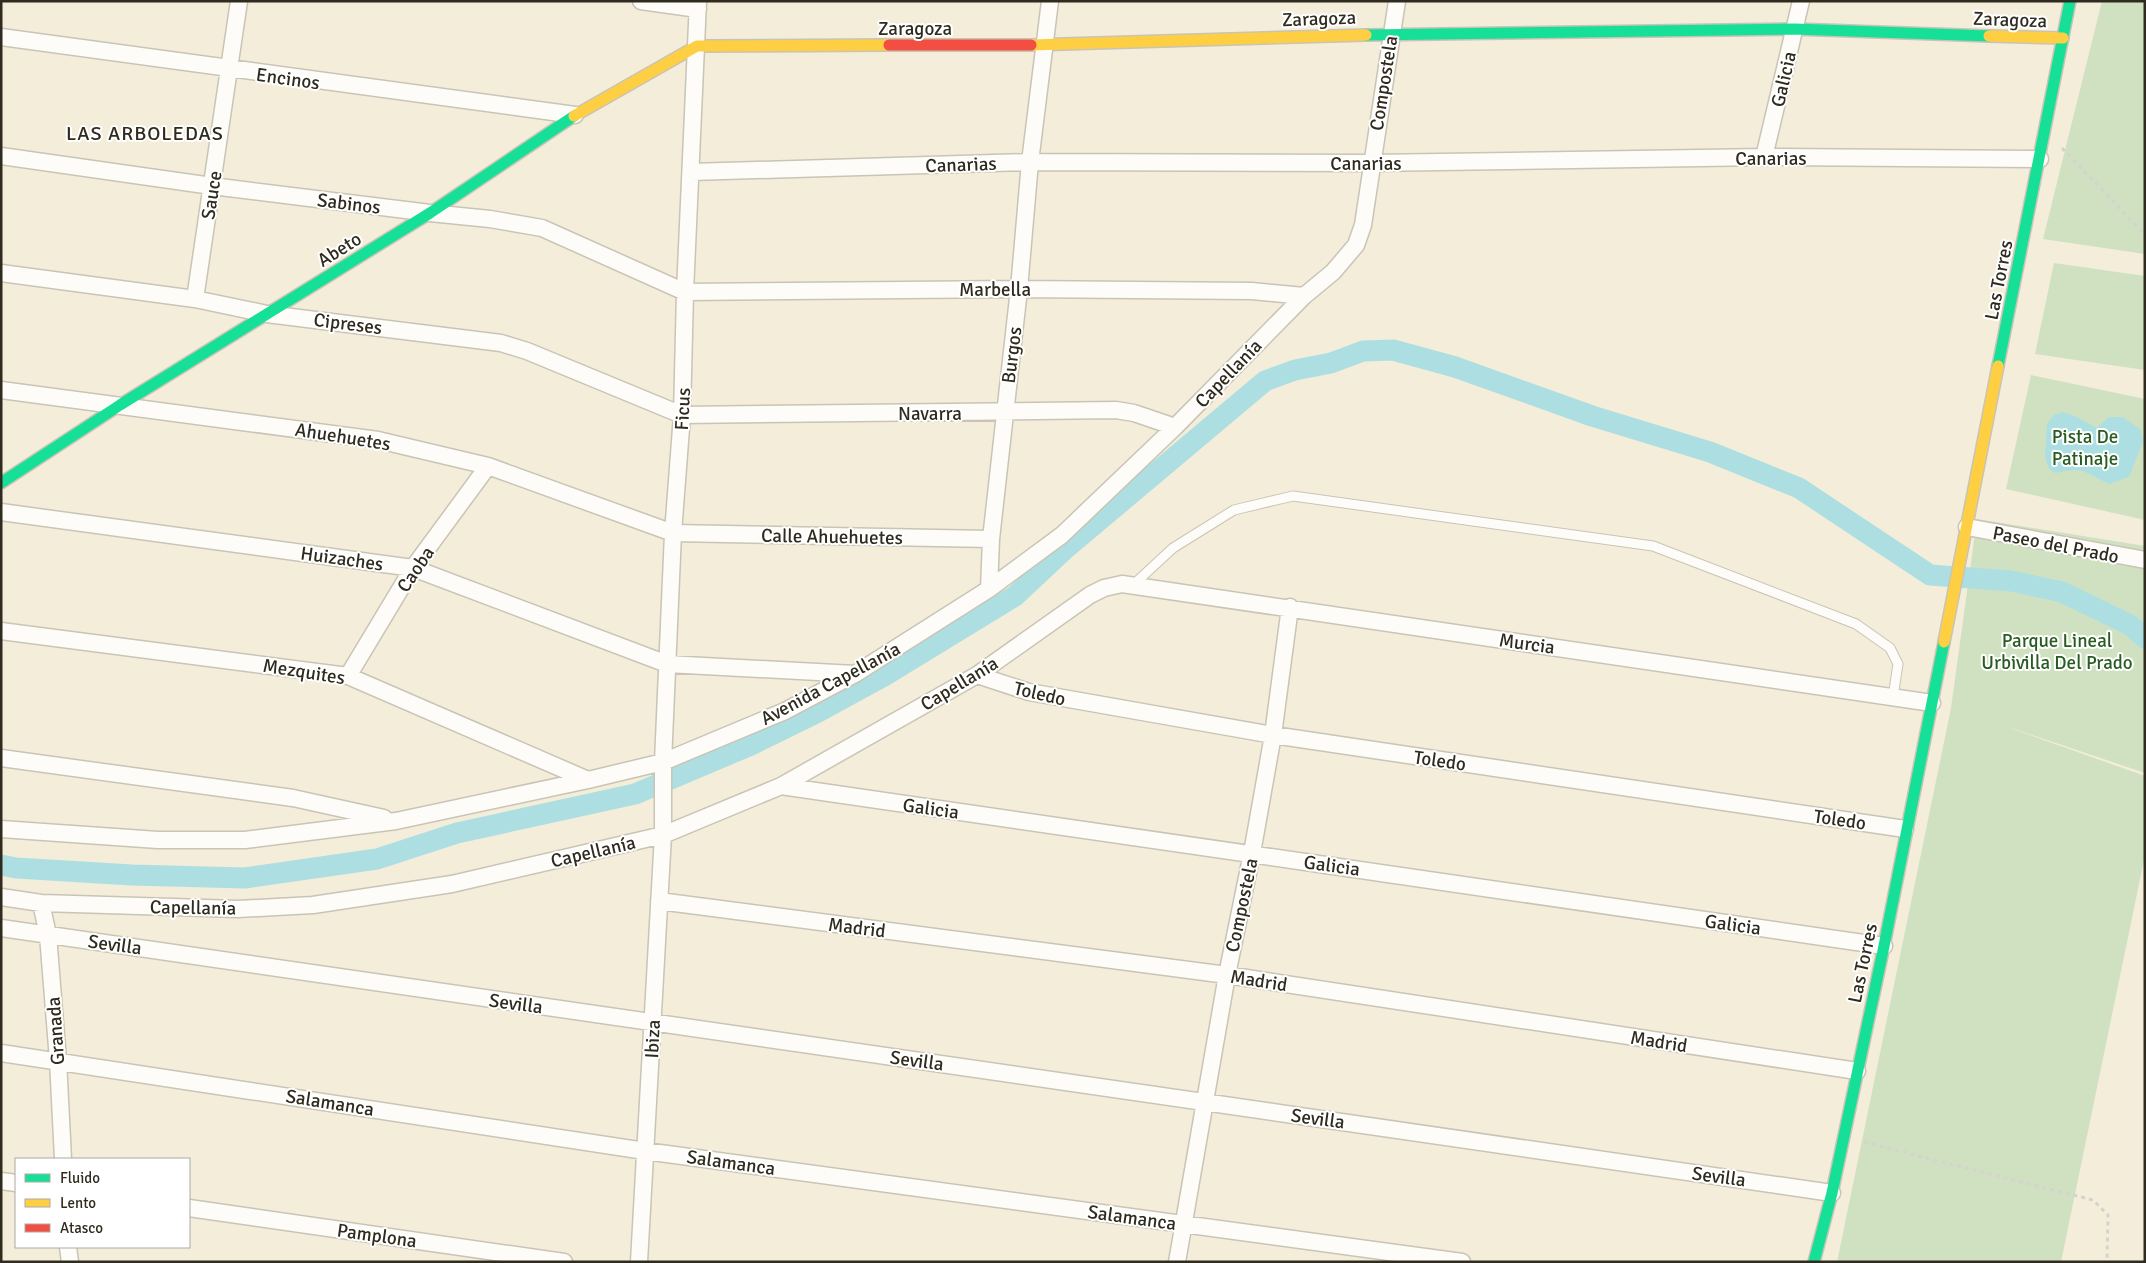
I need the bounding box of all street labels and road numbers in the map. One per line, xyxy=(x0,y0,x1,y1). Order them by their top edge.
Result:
street label: Zaragoza xyxy=(1282,6,1357,32)
street label: Zaragoza xyxy=(1972,7,2047,33)
street label: Zaragoza xyxy=(878,17,952,41)
street label: Compostela xyxy=(1365,34,1403,132)
street label: Galicia xyxy=(1766,49,1802,109)
street label: Encinos xyxy=(255,63,321,95)
street label: Canarias xyxy=(1735,147,1807,171)
street label: Canarias xyxy=(925,152,997,178)
street label: Canarias xyxy=(1330,152,1402,176)
street label: Sauce xyxy=(196,169,228,221)
street label: Sabinos xyxy=(316,188,382,220)
street label: Abeto xyxy=(313,227,366,273)
street label: Las Torres xyxy=(1979,238,2018,322)
street label: Marbella xyxy=(959,278,1031,302)
street label: Cipreses xyxy=(312,308,384,340)
street label: Burgos xyxy=(997,325,1027,385)
street label: Capellanía xyxy=(1190,334,1267,413)
street label: Ficus xyxy=(670,387,696,431)
street label: Navarra xyxy=(898,402,962,426)
street label: Ahuehuetes xyxy=(293,418,392,456)
street label: Paseo del Prado xyxy=(1991,521,2121,569)
street label: Calle Ahuehuetes xyxy=(761,524,903,550)
street label: Huizaches xyxy=(299,541,385,577)
street label: Caoba xyxy=(392,542,440,597)
street label: Murcia xyxy=(1497,628,1556,660)
street label: Avenida Capellanía xyxy=(756,637,905,731)
street label: Capellanía xyxy=(916,651,1003,716)
street label: Mezquites xyxy=(261,654,347,690)
street label: Toledo xyxy=(1011,676,1068,712)
street label: Toledo xyxy=(1412,745,1468,777)
street label: Galicia xyxy=(901,793,960,825)
street label: Toledo xyxy=(1812,804,1868,836)
street label: Capellanía xyxy=(548,831,638,873)
street label: Galicia xyxy=(1302,850,1361,882)
street label: Compostela xyxy=(1220,856,1264,955)
street label: Capellanía xyxy=(150,895,236,921)
street label: Galicia xyxy=(1703,909,1762,941)
street label: Madrid xyxy=(827,913,887,943)
street label: Las Torres xyxy=(1843,921,1883,1005)
street label: Sevilla xyxy=(86,929,143,961)
street label: Madrid xyxy=(1229,965,1289,997)
street label: Sevilla xyxy=(487,988,544,1020)
street label: Granada xyxy=(42,996,70,1066)
street label: Ibiza xyxy=(640,1019,666,1059)
street label: Madrid xyxy=(1629,1026,1689,1058)
street label: Sevilla xyxy=(888,1045,945,1077)
street label: Salamanca xyxy=(284,1084,376,1122)
street label: Sevilla xyxy=(1289,1103,1346,1135)
street label: Salamanca xyxy=(685,1145,777,1181)
street label: Sevilla xyxy=(1690,1161,1747,1193)
street label: Salamanca xyxy=(1086,1200,1178,1236)
street label: Pamplona xyxy=(335,1219,418,1253)

